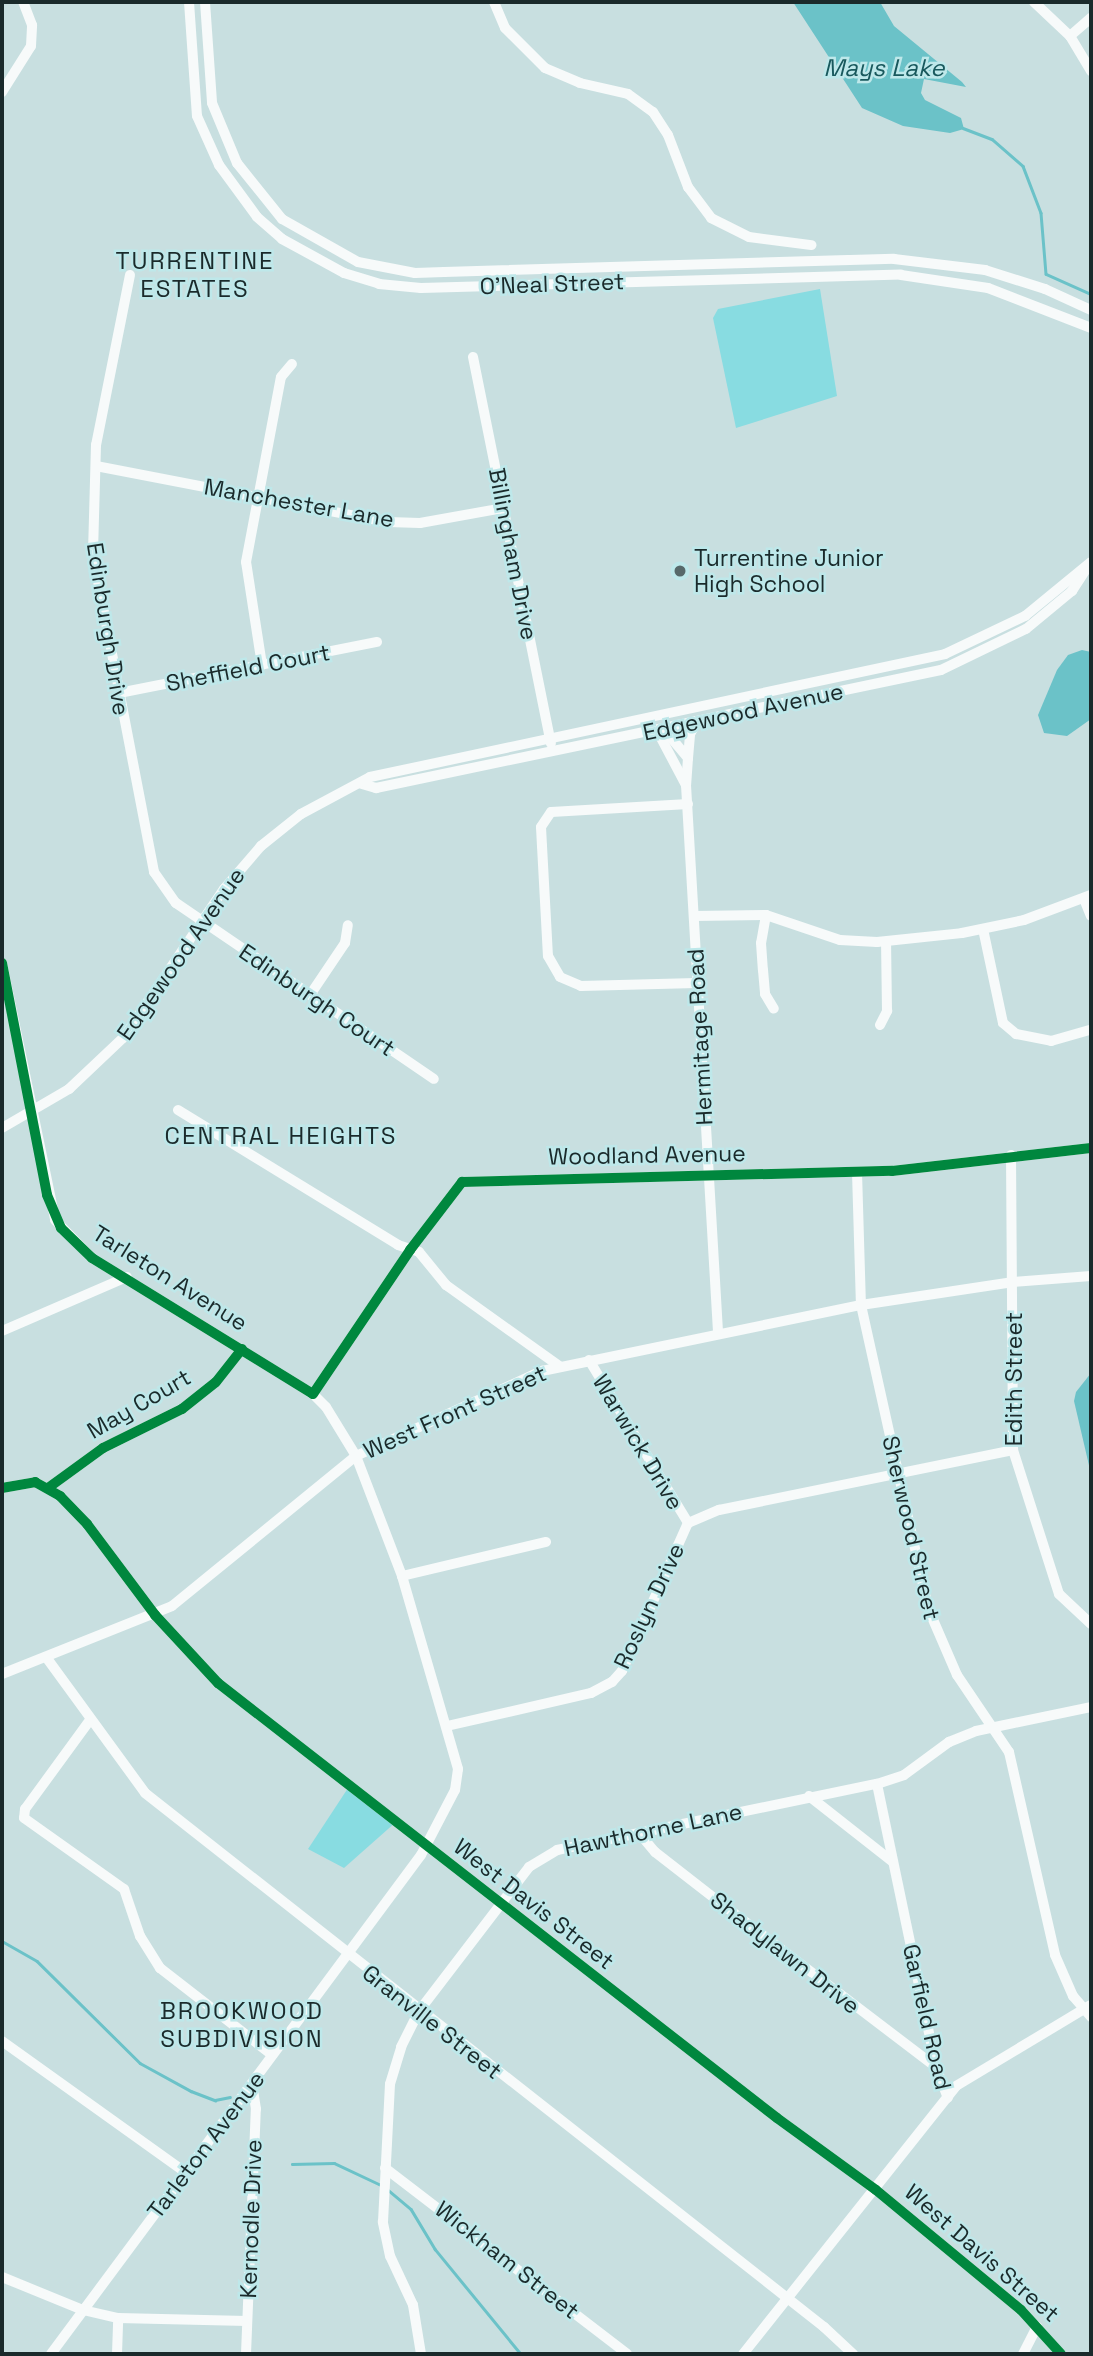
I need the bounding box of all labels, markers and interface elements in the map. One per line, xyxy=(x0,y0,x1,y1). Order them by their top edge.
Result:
water label: Mays Lake xyxy=(823,54,945,82)
district label: TURRENTINE ESTATES xyxy=(117,247,273,303)
street label: O'Neal Street xyxy=(479,268,625,300)
street label: Billingham Drive xyxy=(483,466,543,642)
street label: Manchester Lane xyxy=(202,473,396,533)
street label: Edinburgh Drive xyxy=(81,541,135,717)
place label: Turrentine Junior High School xyxy=(694,544,884,598)
marker: Turrentine Junior High School xyxy=(672,563,688,579)
street label: Sheffield Court xyxy=(164,639,332,697)
street label: Edgewood Avenue xyxy=(640,677,846,747)
street label: Edgewood Avenue xyxy=(111,862,251,1046)
street label: Edinburgh Court xyxy=(234,938,400,1062)
street label: Hermitage Road xyxy=(682,948,718,1126)
district label: CENTRAL HEIGHTS xyxy=(166,1122,396,1150)
street label: Woodland Avenue xyxy=(548,1139,746,1171)
street label: Tarleton Avenue xyxy=(87,1219,253,1337)
street label: Edith Street xyxy=(1000,1312,1028,1446)
street label: West Front Street xyxy=(359,1359,551,1465)
street label: May Court xyxy=(82,1363,196,1445)
street label: Warwick Drive xyxy=(587,1369,689,1515)
street label: Sherwood Street xyxy=(876,1433,946,1623)
street label: Roslyn Drive xyxy=(608,1539,690,1673)
street label: Hawthorne Lane xyxy=(562,1798,744,1862)
street label: West Davis Street xyxy=(448,1833,620,1975)
street label: Shadylawn Drive xyxy=(705,1886,865,2020)
street label: Garfield Road xyxy=(897,1941,957,2093)
street label: Granville Street xyxy=(357,1959,507,2085)
district label: BROOKWOOD SUBDIVISION xyxy=(161,1997,323,2053)
street label: Tarleton Avenue xyxy=(141,2066,271,2224)
street label: Kernodle Drive xyxy=(234,2139,268,2299)
street label: West Davis Street xyxy=(899,2178,1065,2328)
street label: Wickham Street xyxy=(429,2195,585,2325)

